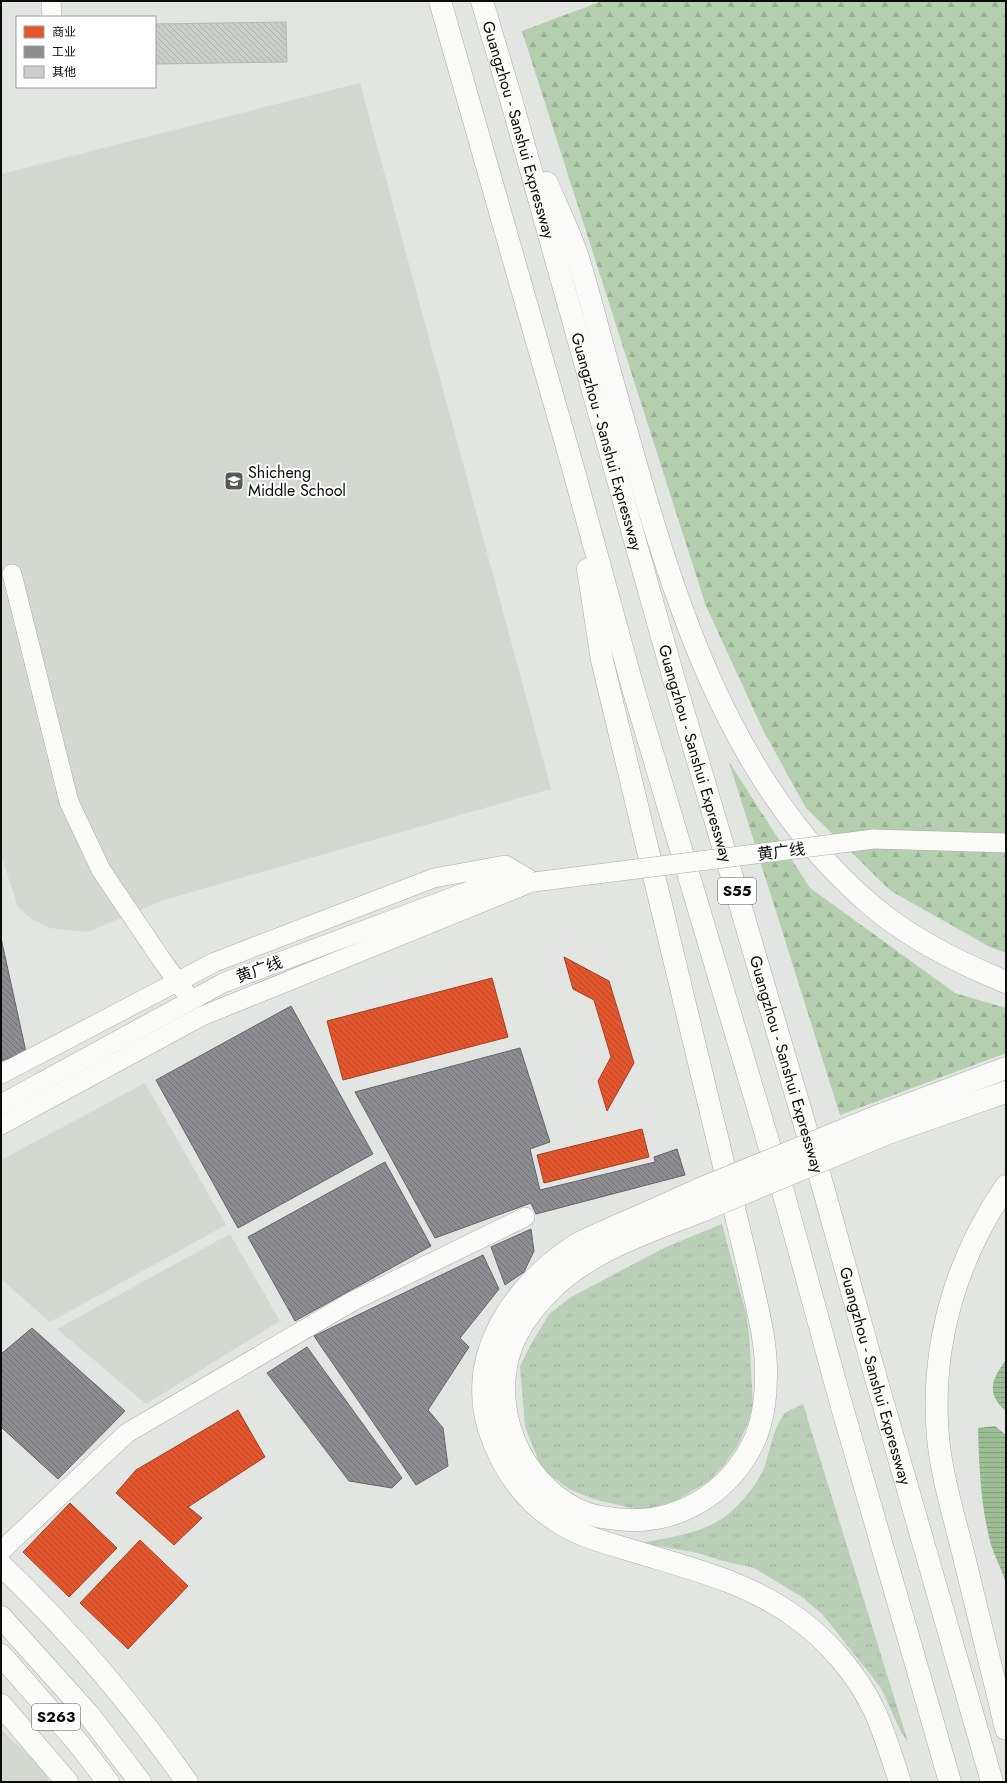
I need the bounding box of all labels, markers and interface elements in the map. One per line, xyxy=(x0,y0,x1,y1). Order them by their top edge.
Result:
legend xyxy=(16,16,156,88)
street label: Guangzhou - Sanshui Expressway xyxy=(477,18,561,242)
text: 商业 xyxy=(52,23,76,41)
text: 工业 xyxy=(52,43,76,61)
text: 其他 xyxy=(52,63,76,81)
street label: Guangzhou - Sanshui Expressway xyxy=(565,330,649,554)
place label: Shicheng Middle School xyxy=(248,461,346,502)
school or university icon: Shicheng Middle School xyxy=(223,470,245,492)
street label: Guangzhou - Sanshui Expressway xyxy=(653,642,738,866)
street label: 黄广线 xyxy=(756,837,806,866)
road number: S55 xyxy=(718,878,756,904)
street label: 黄广线 xyxy=(233,950,286,988)
street label: Guangzhou - Sanshui Expressway xyxy=(744,953,830,1177)
street label: Guangzhou - Sanshui Expressway xyxy=(834,1264,917,1489)
road number: S263 xyxy=(32,1704,80,1730)

